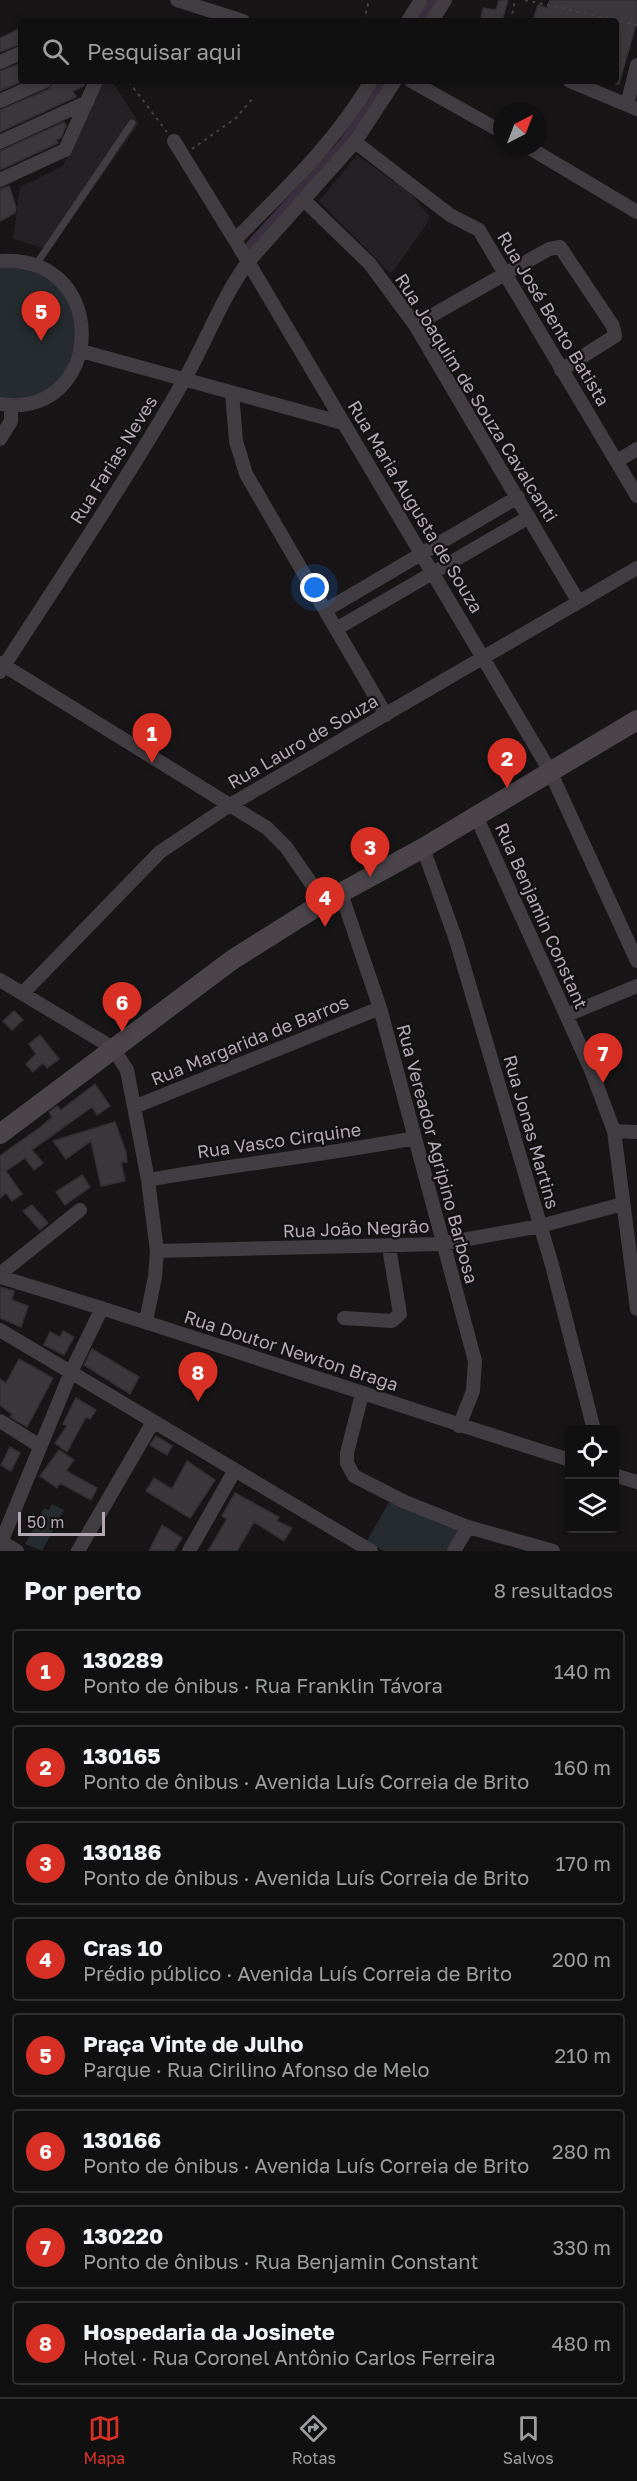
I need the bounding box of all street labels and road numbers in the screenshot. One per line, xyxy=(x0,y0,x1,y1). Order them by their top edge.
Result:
street label: Rua José Bento Batista xyxy=(493,227,615,410)
street label: Rua Joaquim de Souza Cavalcanti xyxy=(391,269,563,526)
street label: Rua Farias Neves xyxy=(65,391,162,528)
street label: Rua Maria Augusta de Souza xyxy=(344,396,488,617)
street label: Rua Lauro de Souza xyxy=(224,689,381,793)
street label: Rua Benjamin Constant xyxy=(491,819,593,1012)
street label: Rua Margarida de Barros xyxy=(148,990,352,1090)
street label: Rua Vereador Agripino Barbosa xyxy=(393,1022,483,1286)
street label: Rua Jonas Martins xyxy=(499,1052,564,1211)
street label: Rua Vasco Cirquine xyxy=(195,1118,362,1162)
street label: Rua João Negrão xyxy=(282,1214,430,1242)
street label: Rua Doutor Newton Braga xyxy=(181,1305,401,1395)

